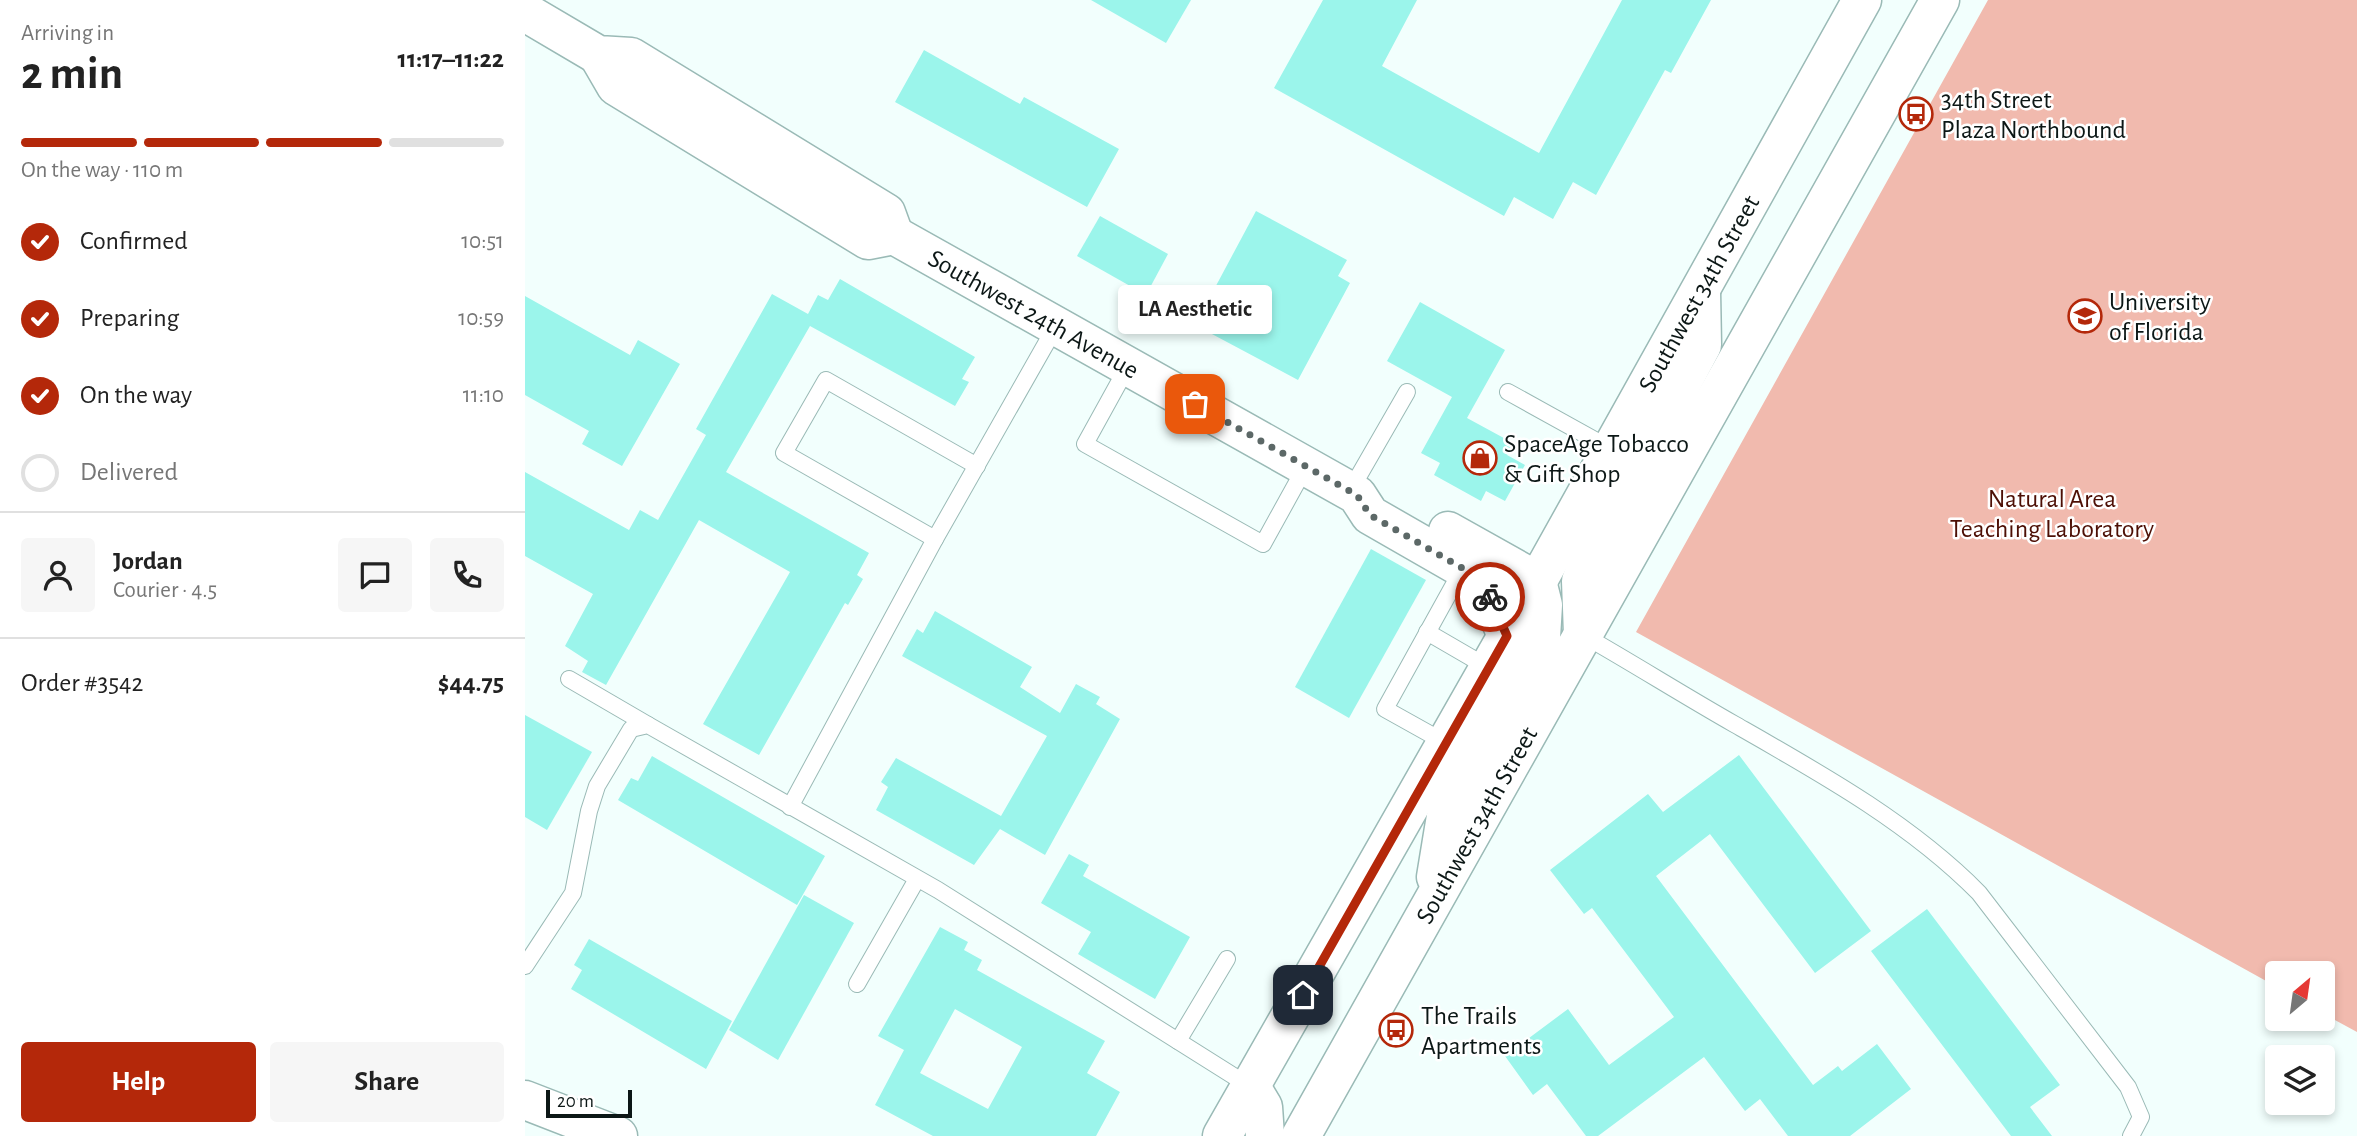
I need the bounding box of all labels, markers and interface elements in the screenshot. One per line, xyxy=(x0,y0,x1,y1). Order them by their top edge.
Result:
text: Arriving in xyxy=(21,22,114,45)
text: 11:17–11:22 xyxy=(398,46,504,72)
text: 2 min xyxy=(21,51,123,97)
place label: 34th Street Plaza Northbound xyxy=(1941,87,2126,143)
bus stop icon: 34th Street Plaza Northbound xyxy=(1897,95,1935,133)
text: On the way · 110 m xyxy=(21,159,183,182)
street label: Southwest 34th Street xyxy=(1634,191,1764,397)
icon: check xyxy=(21,223,59,261)
text: Confirmed xyxy=(80,228,188,254)
text: 10:51 xyxy=(461,230,504,253)
street label: Southwest 24th Avenue xyxy=(924,245,1143,384)
callout: LA Aesthetic xyxy=(1118,285,1272,334)
place label: University of Florida xyxy=(2109,289,2211,345)
school or university icon: University of Florida xyxy=(2066,297,2104,335)
text: LA Aesthetic xyxy=(1138,298,1252,321)
icon: check xyxy=(21,300,59,338)
text: Preparing xyxy=(80,305,179,331)
text: 10:59 xyxy=(458,307,504,330)
pin xyxy=(1165,374,1225,434)
icon: check xyxy=(21,377,59,415)
text: On the way xyxy=(80,382,192,408)
text: 11:10 xyxy=(463,384,504,407)
icon: bag xyxy=(1176,385,1214,423)
place label: SpaceAge Tobacco & Gift Shop xyxy=(1504,431,1689,487)
shop icon: SpaceAge Tobacco & Gift Shop xyxy=(1461,439,1499,477)
text: Delivered xyxy=(80,459,178,485)
park label: Natural Area Teaching Laboratory xyxy=(1950,486,2154,542)
button: person xyxy=(21,538,95,612)
button: chat xyxy=(338,538,412,612)
button: phone xyxy=(430,538,504,612)
text: Jordan xyxy=(113,548,183,574)
courier xyxy=(1455,562,1525,632)
icon: bike xyxy=(1471,578,1509,616)
text: Courier · 4.5 xyxy=(113,579,217,602)
text: Order #3542 xyxy=(21,670,143,696)
text: $44.75 xyxy=(438,670,504,696)
street label: Southwest 34th Street xyxy=(1411,723,1542,928)
north arrow xyxy=(2265,961,2335,1031)
map controls xyxy=(2265,961,2335,1115)
pin xyxy=(1273,965,1333,1025)
icon: home xyxy=(1284,976,1322,1014)
place label: The Trails Apartments xyxy=(1421,1003,1541,1059)
bus stop icon: The Trails Apartments xyxy=(1377,1011,1415,1049)
button: Help xyxy=(21,1042,256,1122)
button: Share xyxy=(270,1042,504,1122)
button: layers xyxy=(2265,1045,2335,1115)
scale bar xyxy=(546,1087,632,1119)
text: 20 m xyxy=(557,1092,594,1111)

